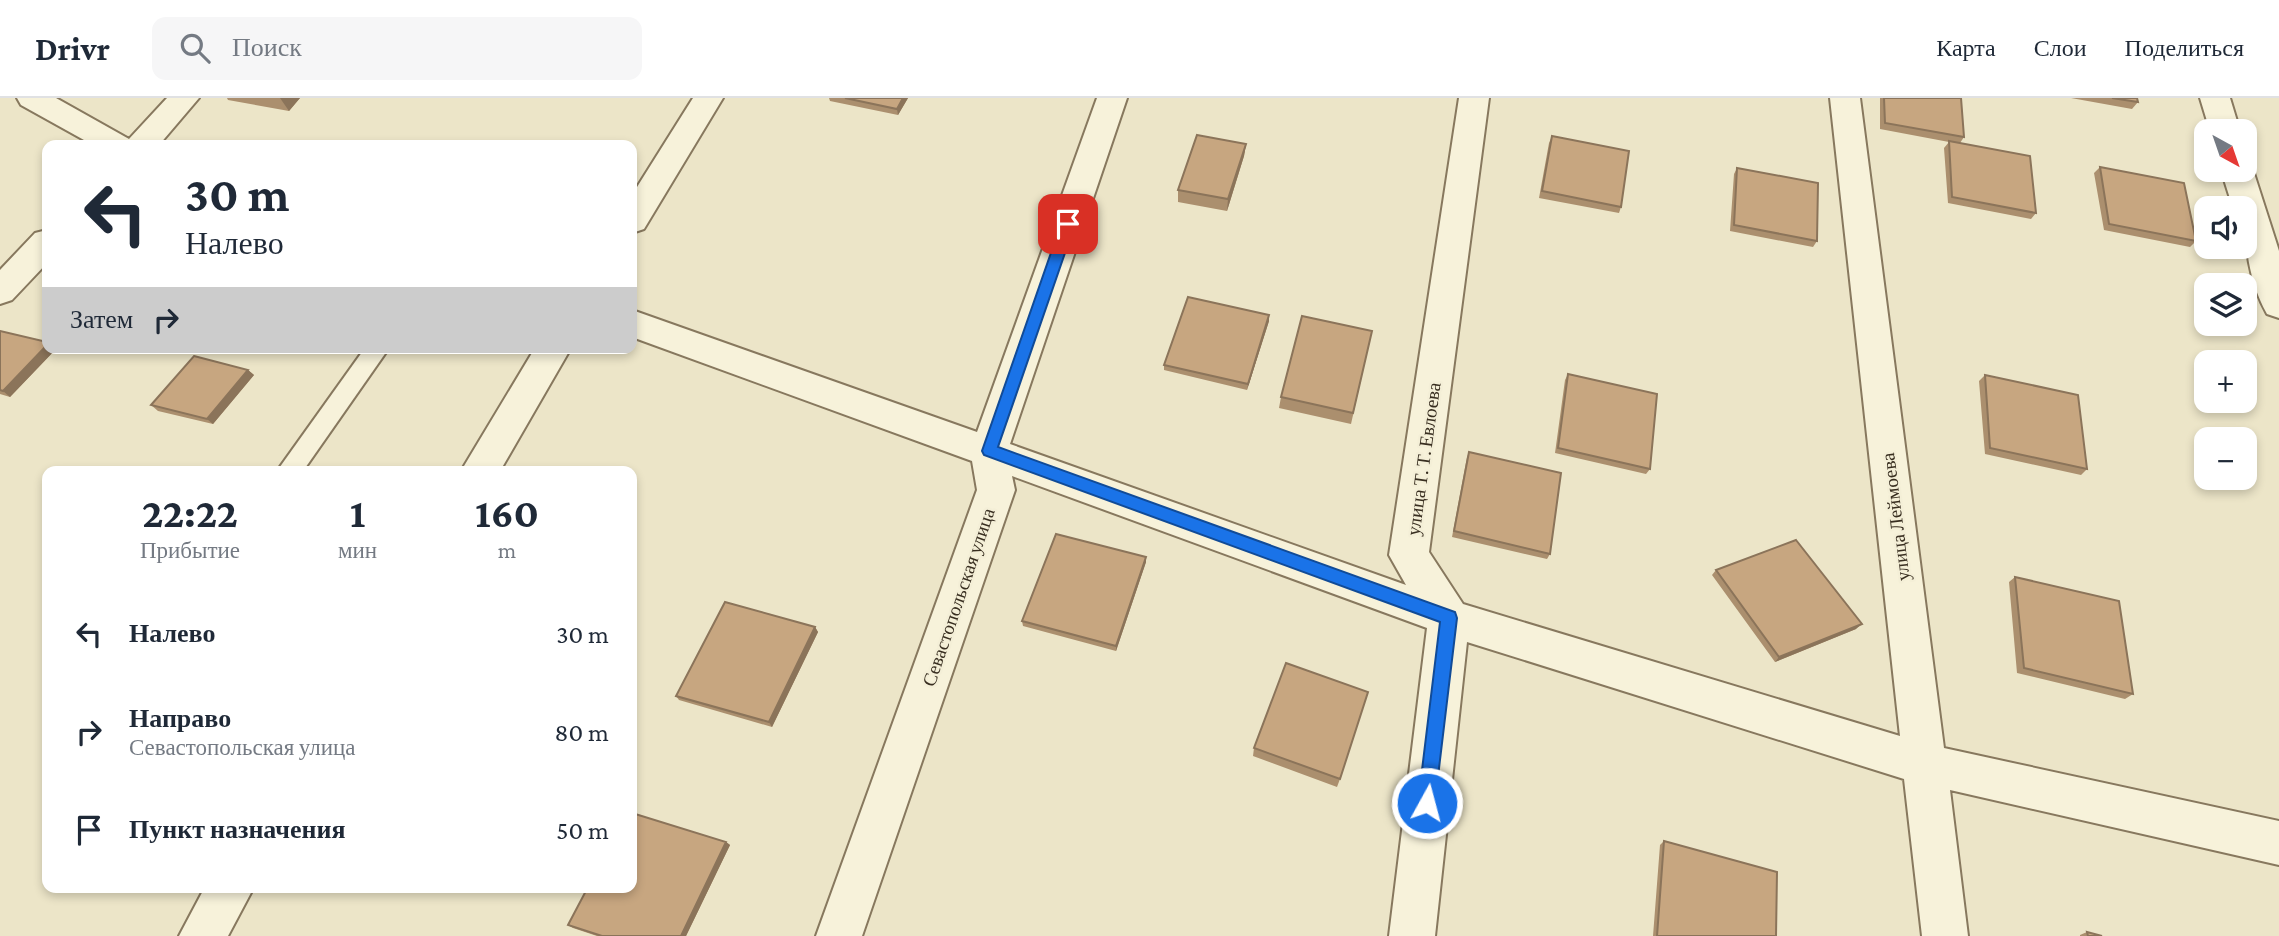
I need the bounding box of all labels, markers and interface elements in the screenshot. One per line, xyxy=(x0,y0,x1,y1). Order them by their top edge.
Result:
search box xyxy=(152,17,642,80)
icon: search xyxy=(176,29,214,67)
text: Drivr xyxy=(35,30,110,67)
text: Поиск xyxy=(232,33,302,62)
text: Карта xyxy=(1936,34,1996,61)
text: Слои xyxy=(2034,34,2087,61)
text: Поделиться xyxy=(2125,34,2244,61)
north arrow xyxy=(2194,119,2258,182)
map controls xyxy=(2194,119,2257,490)
text: 30 m xyxy=(185,167,290,222)
icon: left xyxy=(70,168,161,259)
pin xyxy=(1038,194,1098,254)
button: sound xyxy=(2194,196,2257,259)
icon: arrive xyxy=(1049,205,1087,243)
text: Налево xyxy=(185,225,284,261)
button: layers xyxy=(2194,273,2257,336)
icon: right xyxy=(147,301,185,339)
text: Затем xyxy=(70,305,133,334)
button: + xyxy=(2194,350,2257,413)
street label: улица Т. Т. Евлоева xyxy=(1402,380,1445,537)
button: − xyxy=(2194,427,2257,490)
street label: улица Леймоева xyxy=(1877,451,1914,582)
text: 22:22 xyxy=(142,489,238,536)
text: 1 xyxy=(350,489,365,536)
text: 160 xyxy=(475,489,539,536)
street label: Севастопольская улица xyxy=(918,505,999,689)
text: Прибытие xyxy=(140,537,240,563)
text: мин xyxy=(338,537,377,563)
text: m xyxy=(498,537,516,563)
icon: left xyxy=(70,615,108,653)
text: Налево xyxy=(129,619,215,648)
text: 30 m xyxy=(556,620,609,649)
text: Направо xyxy=(129,704,231,733)
icon: right xyxy=(70,713,108,751)
text: 80 m xyxy=(555,718,609,747)
text: Севастопольская улица xyxy=(129,734,355,760)
position arrow xyxy=(1390,766,1464,840)
icon: arrive xyxy=(70,811,108,849)
text: Пункт назначения xyxy=(129,815,346,844)
text: 50 m xyxy=(556,816,609,845)

